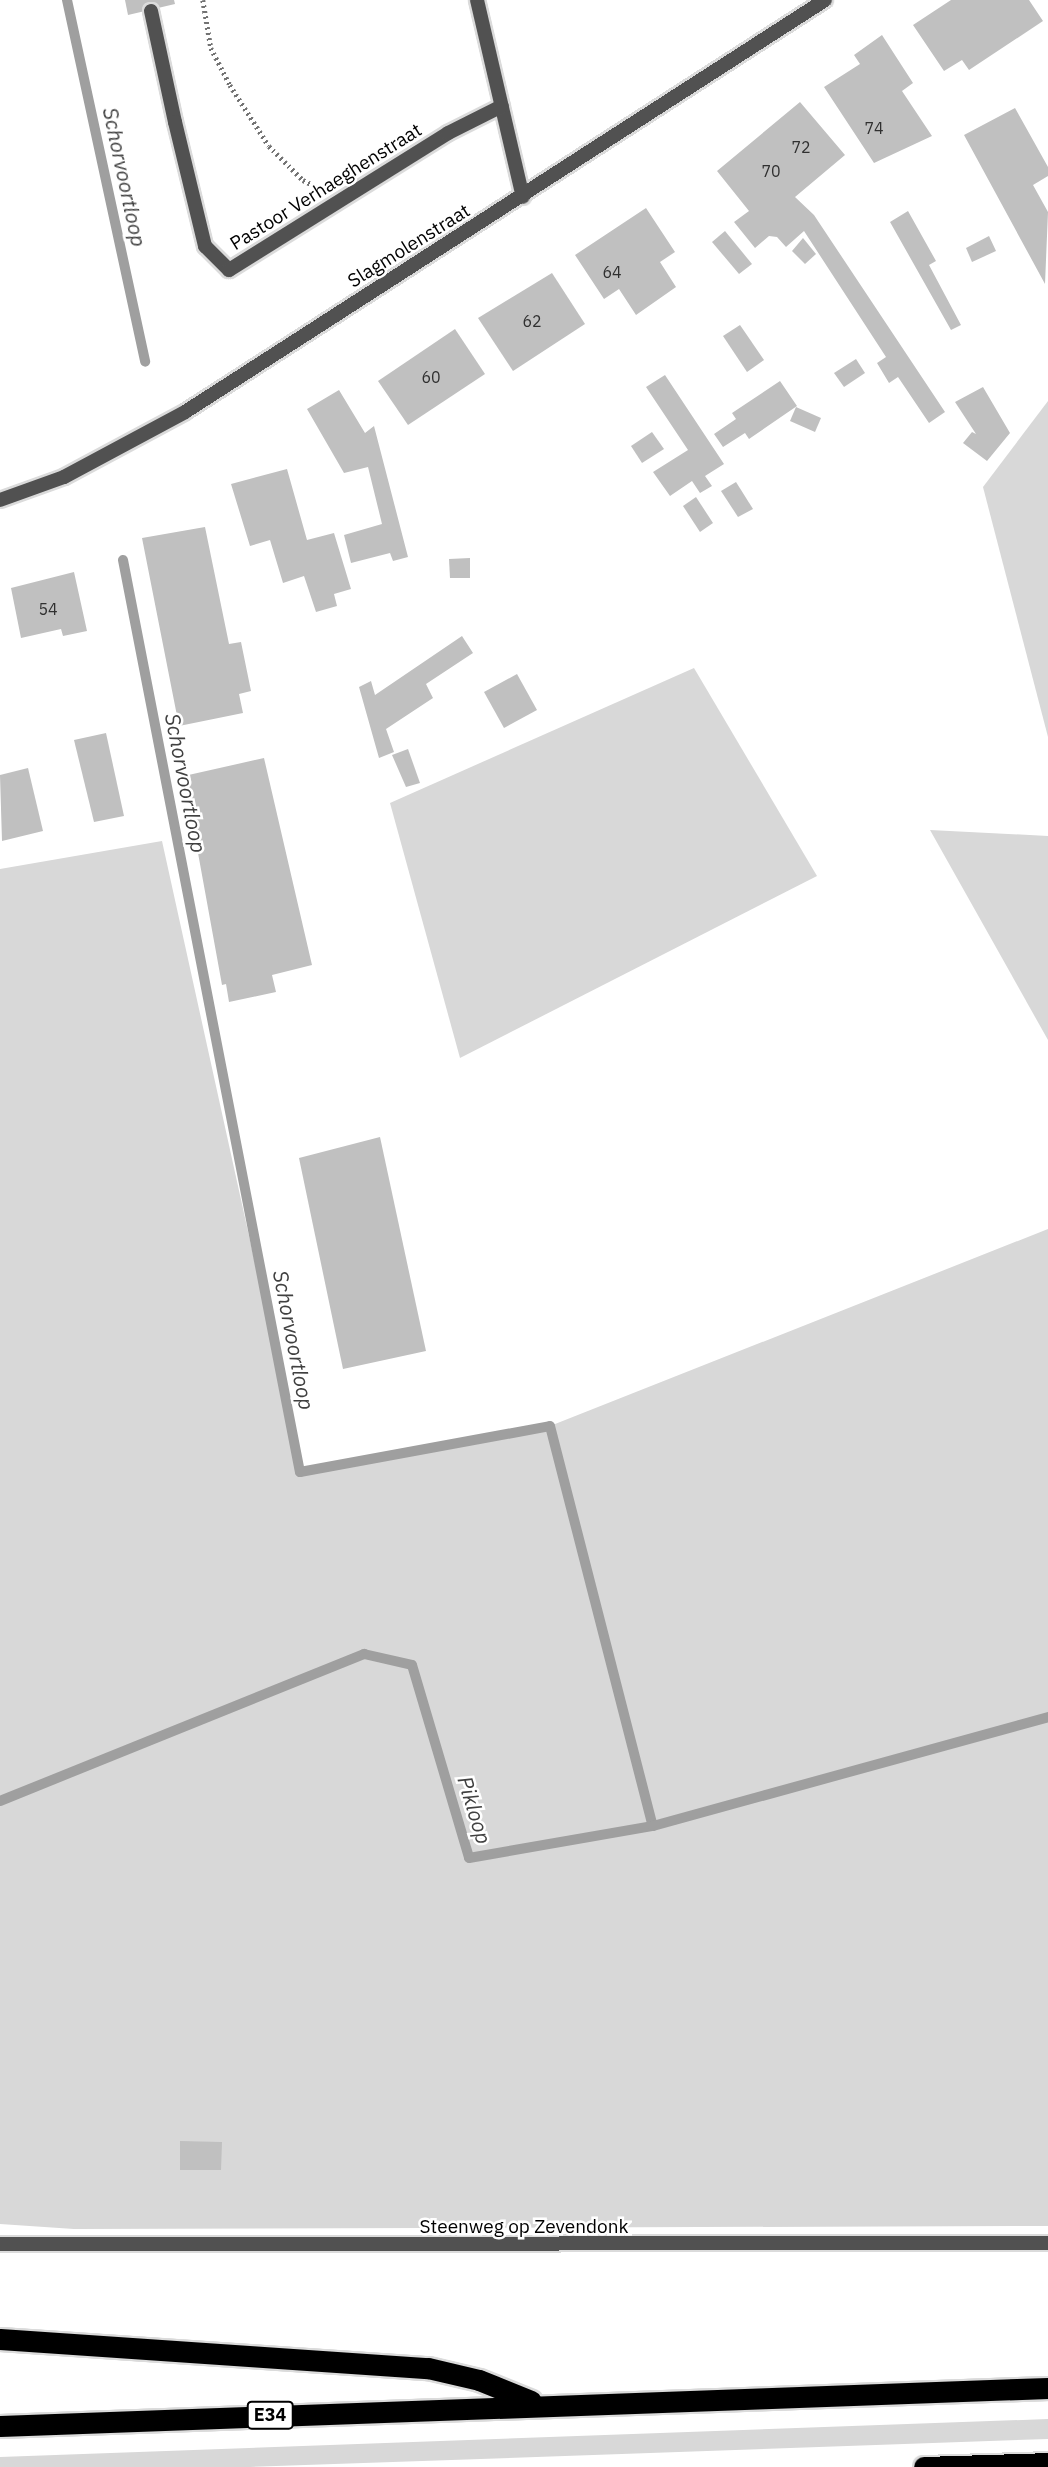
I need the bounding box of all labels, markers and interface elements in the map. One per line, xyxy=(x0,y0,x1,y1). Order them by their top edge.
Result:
water label: Schorvoortloop xyxy=(98,105,152,249)
house number: 74 xyxy=(864,118,884,138)
street label: Pastoor Verhaeghenstraat xyxy=(226,119,426,255)
house number: 72 xyxy=(791,137,811,157)
house number: 70 xyxy=(761,161,781,181)
street label: Slagmolenstraat xyxy=(344,199,474,293)
house number: 64 xyxy=(602,262,622,282)
house number: 62 xyxy=(522,311,542,331)
house number: 60 xyxy=(421,367,441,387)
house number: 54 xyxy=(38,599,58,619)
water label: Schorvoortloop xyxy=(160,711,212,855)
water label: Schorvoortloop xyxy=(268,1268,320,1412)
water label: Pikloop xyxy=(453,1773,497,1847)
street label: Steenweg op Zevendonk xyxy=(420,2216,628,2238)
road number: E34 xyxy=(246,2400,294,2430)

